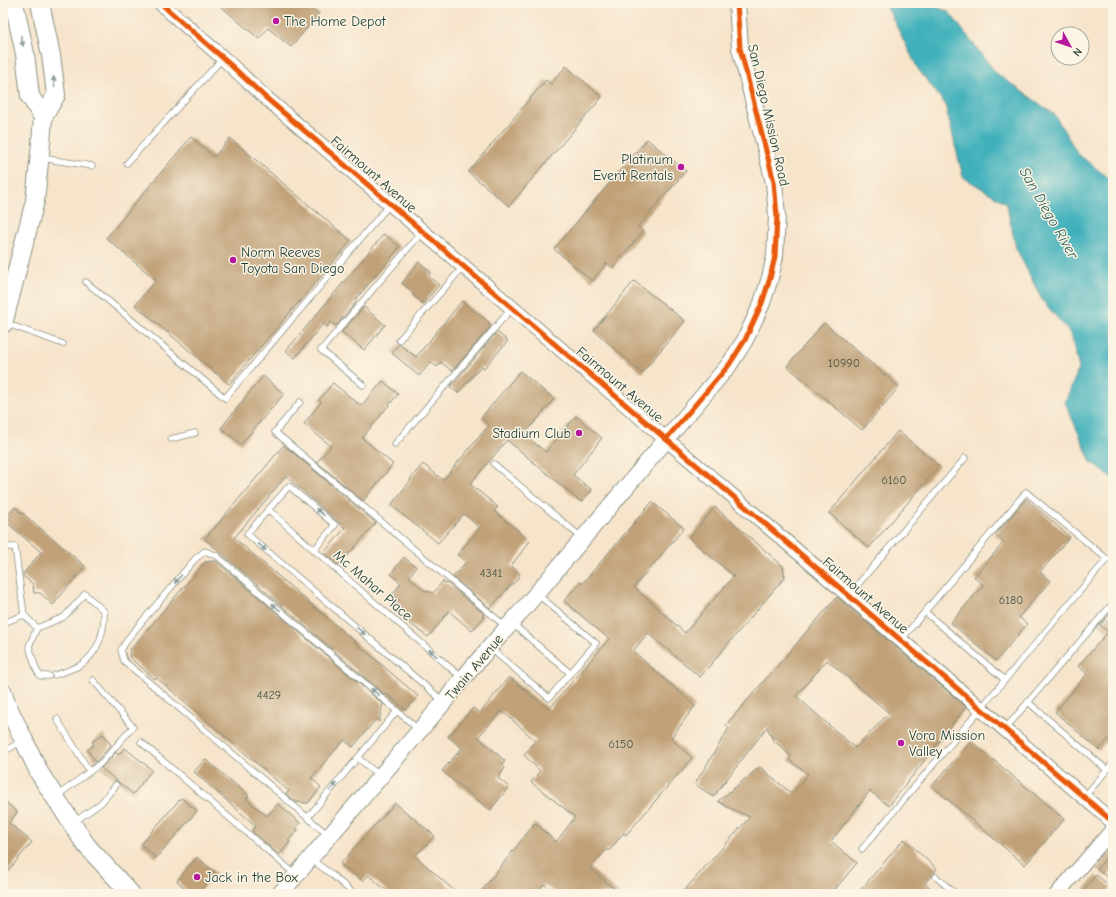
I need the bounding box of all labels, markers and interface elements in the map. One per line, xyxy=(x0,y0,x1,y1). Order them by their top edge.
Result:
place label: The Home Depot xyxy=(284,13,387,30)
marker: The Home Depot xyxy=(271,16,281,26)
north arrow xyxy=(1050,26,1090,66)
one-way arrow xyxy=(20,35,26,47)
street label: San Diego Mission Road xyxy=(744,42,793,188)
text: N xyxy=(1070,45,1085,59)
one-way arrow xyxy=(51,75,57,88)
street label: Fairmount Avenue xyxy=(327,132,420,216)
place label: Platinum Event Rentals xyxy=(593,151,673,184)
marker: Platinum Event Rentals xyxy=(676,162,686,172)
water label: San Diego River xyxy=(1016,164,1083,263)
place label: Norm Reeves Toyota San Diego xyxy=(241,244,344,277)
marker: Norm Reeves Toyota San Diego xyxy=(228,255,238,265)
street label: Fairmount Avenue xyxy=(573,343,667,426)
house number: 10990 xyxy=(828,356,860,370)
place label: Stadium Club xyxy=(492,425,571,442)
marker: Stadium Club xyxy=(574,428,584,438)
house number: 6160 xyxy=(881,473,907,487)
one-way arrow xyxy=(315,508,326,517)
one-way arrow xyxy=(257,543,267,552)
street label: Mc Mahar Place xyxy=(330,546,416,624)
street label: Fairmount Avenue xyxy=(819,553,912,637)
house number: 4341 xyxy=(480,566,502,580)
one-way arrow xyxy=(173,574,182,585)
house number: 6180 xyxy=(999,593,1023,607)
one-way arrow xyxy=(271,603,281,612)
one-way arrow xyxy=(356,627,366,636)
street label: Twain Avenue xyxy=(442,631,507,704)
one-way arrow xyxy=(428,648,438,657)
one-way arrow xyxy=(369,687,380,696)
house number: 4429 xyxy=(257,688,281,702)
place label: Vora Mission Valley xyxy=(909,727,985,760)
house number: 6150 xyxy=(608,737,634,751)
marker: Vora Mission Valley xyxy=(896,738,906,748)
one-way arrow xyxy=(328,782,337,793)
place label: Jack in the Box xyxy=(205,869,298,886)
marker: Jack in the Box xyxy=(192,872,202,882)

